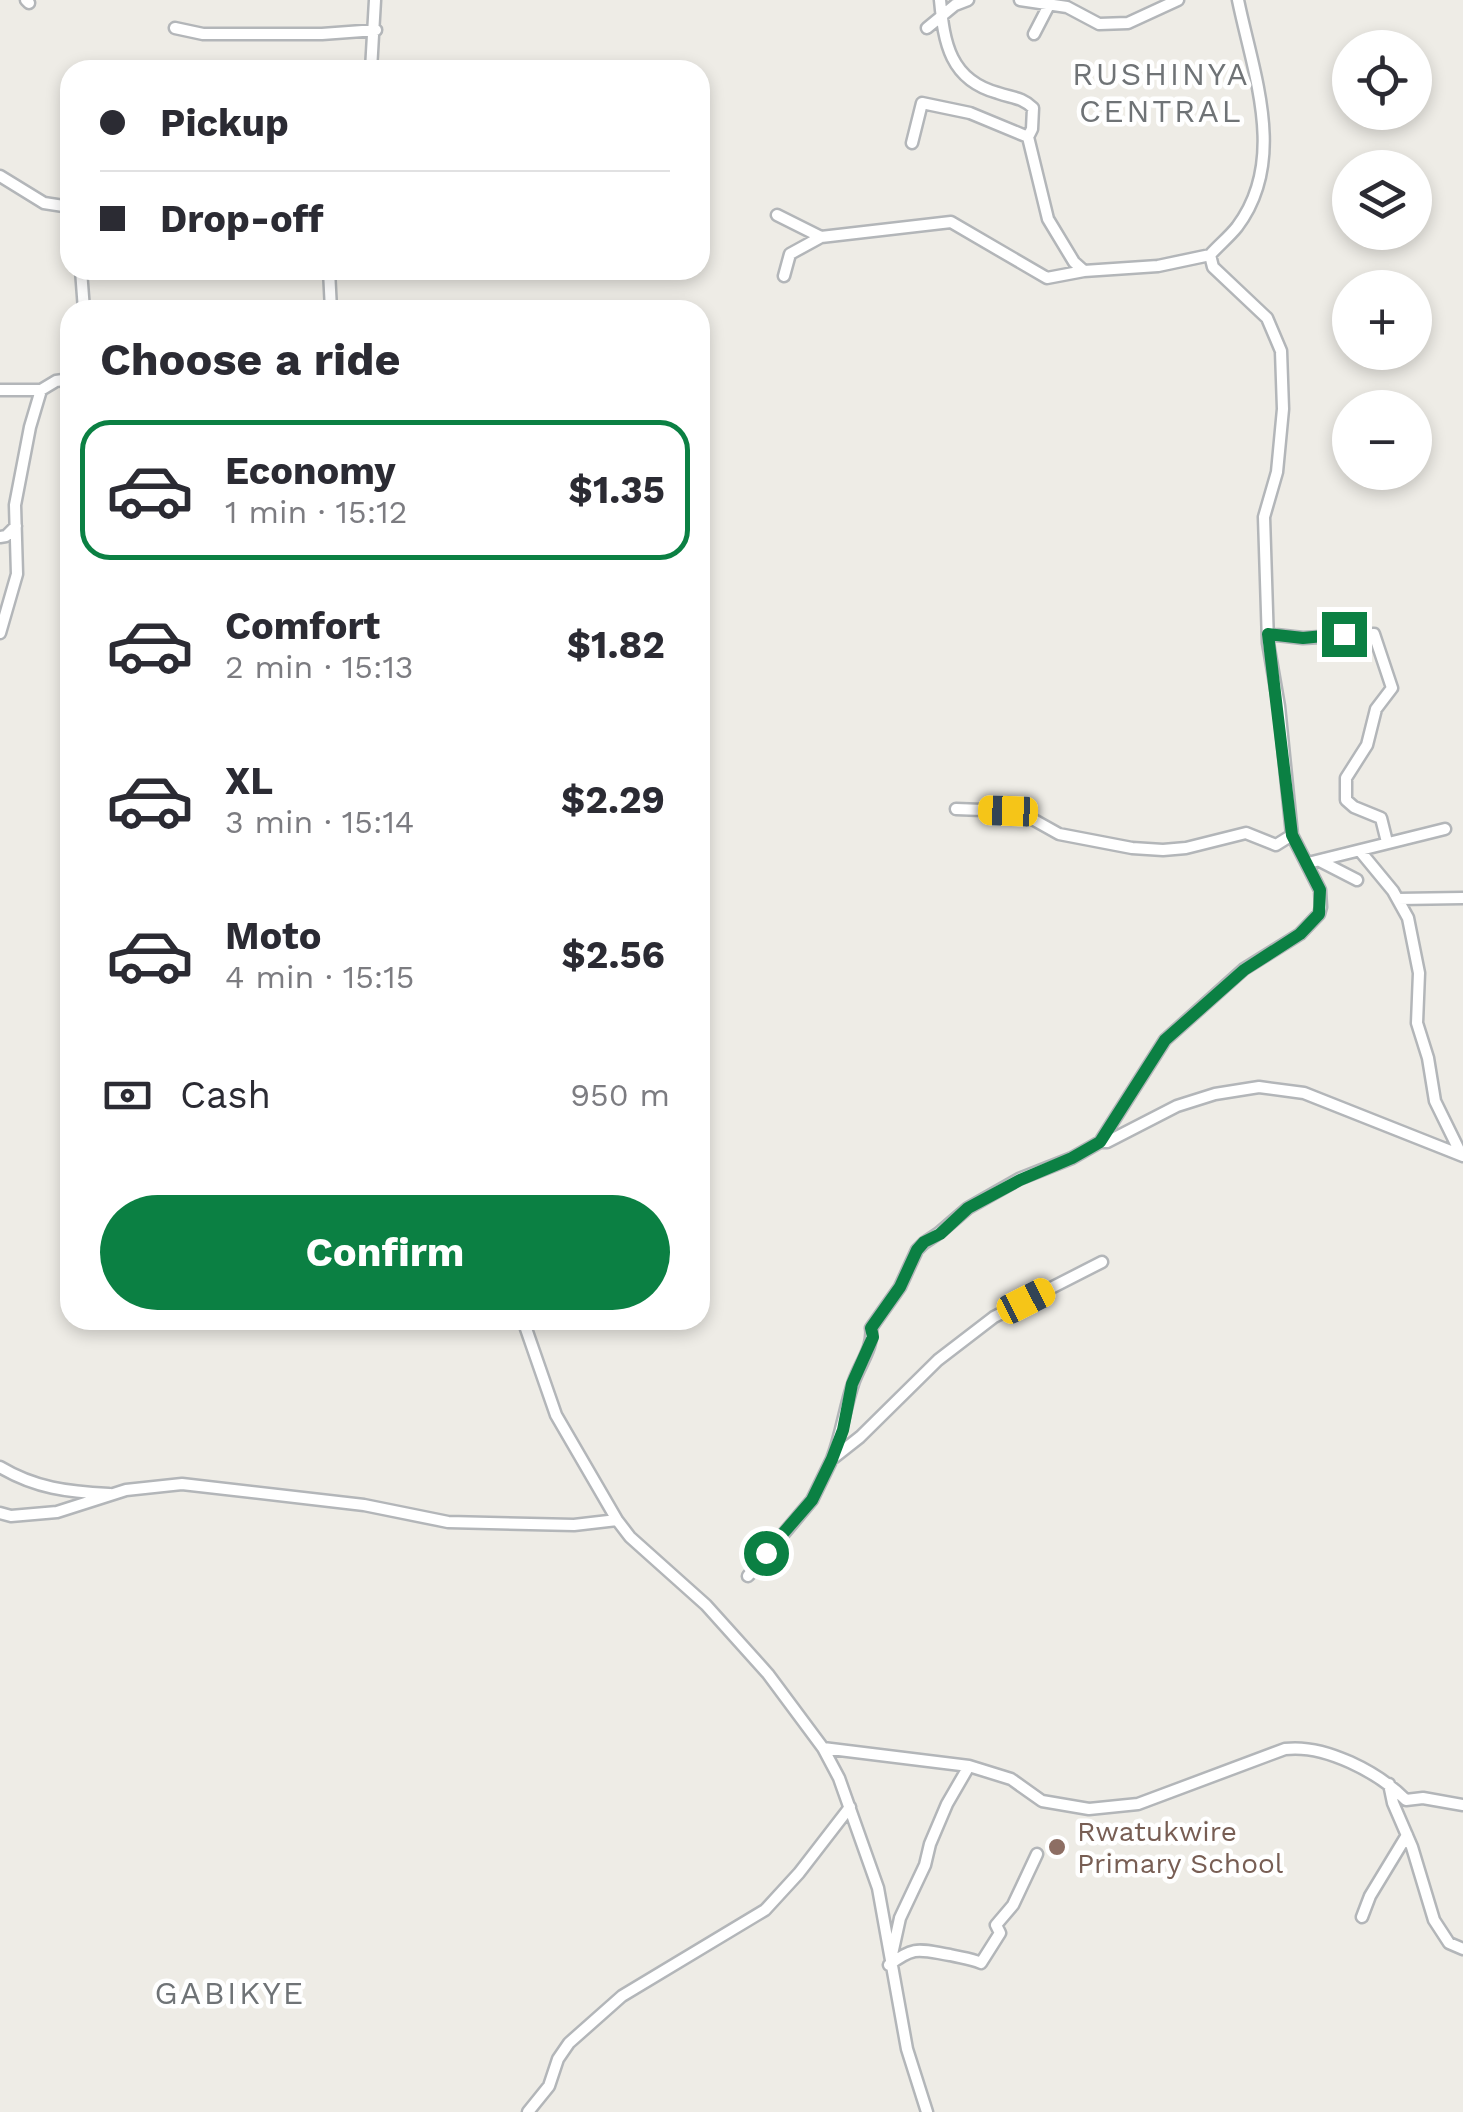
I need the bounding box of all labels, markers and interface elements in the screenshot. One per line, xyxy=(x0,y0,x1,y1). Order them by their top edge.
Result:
map controls xyxy=(1332,30,1432,490)
button: locate xyxy=(1332,30,1432,130)
district label: RUSHINYA CENTRAL xyxy=(1072,55,1250,130)
text: Pickup xyxy=(160,101,289,145)
button: layers xyxy=(1332,150,1432,250)
text: Drop-off xyxy=(160,197,324,241)
button: + xyxy=(1332,270,1432,370)
text: Choose a ride xyxy=(100,333,400,386)
button: − xyxy=(1332,390,1432,490)
icon: car xyxy=(105,445,195,535)
text: Economy xyxy=(225,449,396,493)
text: $1.35 xyxy=(569,468,665,512)
text: 1 min · 15:12 xyxy=(225,493,407,531)
icon: car xyxy=(105,600,195,690)
text: Comfort xyxy=(225,604,380,648)
route end xyxy=(1322,612,1367,657)
text: $1.82 xyxy=(567,623,665,667)
text: 2 min · 15:13 xyxy=(225,648,414,686)
icon: car xyxy=(105,755,195,845)
text: XL xyxy=(225,759,273,803)
text: $2.29 xyxy=(561,778,665,822)
car xyxy=(977,795,1039,827)
text: 3 min · 15:14 xyxy=(225,803,414,841)
icon: car xyxy=(105,910,195,1000)
text: Moto xyxy=(225,914,321,958)
text: $2.56 xyxy=(561,933,665,977)
text: 4 min · 15:15 xyxy=(225,958,414,996)
icon: cash xyxy=(100,1068,155,1123)
text: Cash xyxy=(180,1073,271,1117)
text: 950 m xyxy=(570,1076,670,1114)
button: Confirm xyxy=(100,1195,670,1310)
car xyxy=(992,1274,1060,1328)
route start xyxy=(744,1531,789,1576)
place label: Rwatukwire Primary School xyxy=(1077,1815,1284,1880)
marker: Rwatukwire Primary School xyxy=(1046,1836,1068,1858)
district label: GABIKYE xyxy=(154,1974,306,2012)

